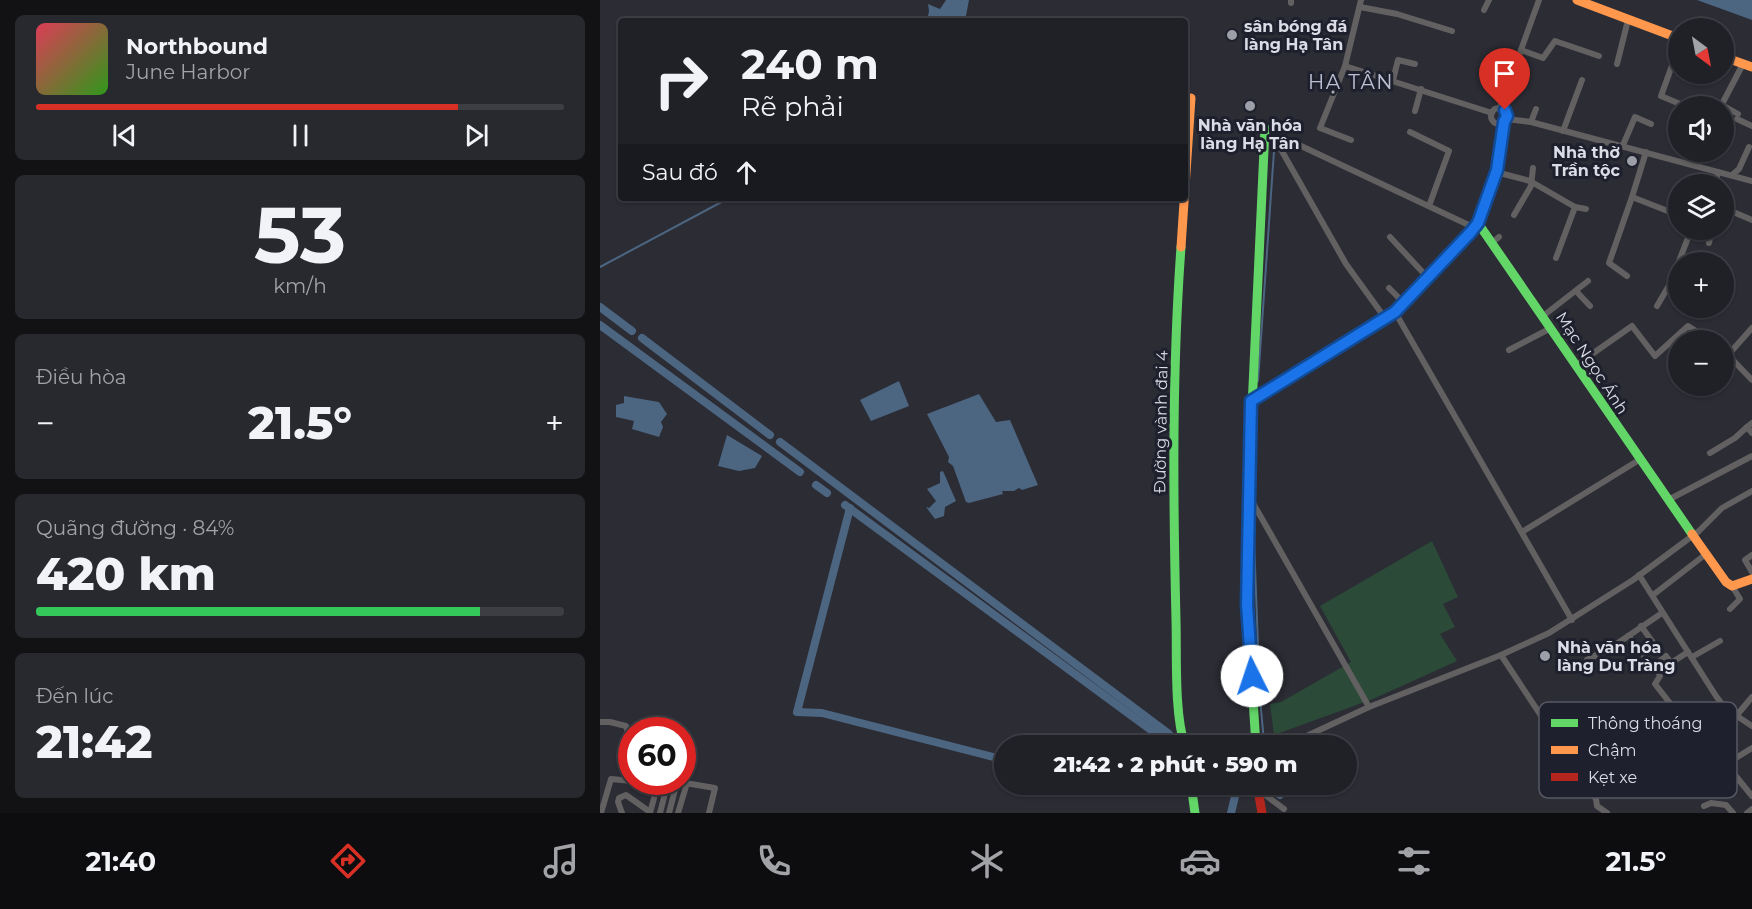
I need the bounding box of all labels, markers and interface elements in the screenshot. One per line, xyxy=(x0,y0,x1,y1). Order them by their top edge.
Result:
place label: sân bóng đá làng Hạ Tân xyxy=(1244,17,1347,54)
north arrow xyxy=(1668,18,1734,84)
map controls xyxy=(1668,18,1734,396)
marker: sân bóng đá làng Hạ Tân xyxy=(1225,28,1239,42)
text: Northbound xyxy=(126,33,268,60)
text: 240 m xyxy=(741,38,879,90)
icon: right xyxy=(642,42,720,120)
pin xyxy=(1479,48,1530,110)
icon: arrive xyxy=(1488,57,1521,90)
text: June Harbor xyxy=(126,60,250,84)
district label: HẠ TÂN xyxy=(1308,70,1394,94)
text: Rẽ phải xyxy=(741,90,844,123)
button: sound xyxy=(1668,96,1734,162)
marker: Nhà văn hóa làng Hạ Tân xyxy=(1243,99,1257,113)
place label: Nhà văn hóa làng Hạ Tân xyxy=(1198,116,1302,153)
icon: previous xyxy=(108,119,141,152)
icon: pause xyxy=(284,119,317,152)
icon: next xyxy=(460,119,493,152)
place label: Nhà thờ Trần tộc xyxy=(1552,143,1621,180)
marker: Nhà thờ Trần tộc xyxy=(1625,154,1639,168)
icon: ahead xyxy=(730,156,763,189)
text: Sau đó xyxy=(642,159,718,186)
button: layers xyxy=(1668,174,1734,240)
text: 53 xyxy=(254,187,346,283)
button: + xyxy=(1668,252,1734,318)
text: km/h xyxy=(273,274,327,298)
street label: Mạc Ngọc Ánh xyxy=(1552,308,1632,418)
button: − xyxy=(1668,330,1734,396)
street label: Đường vành đai 4 xyxy=(1150,350,1172,494)
text: Điều hòa xyxy=(36,365,127,389)
text: 21.5° xyxy=(248,395,352,450)
text: − xyxy=(36,403,55,443)
text: + xyxy=(545,403,564,443)
text: Quãng đường · 84% xyxy=(36,516,234,540)
text: 420 km xyxy=(36,546,216,601)
place label: Nhà văn hóa làng Du Tràng xyxy=(1557,638,1675,675)
position arrow xyxy=(1220,644,1284,708)
marker: Nhà văn hóa làng Du Tràng xyxy=(1538,649,1552,663)
text: Đến lúc xyxy=(36,684,114,708)
legend xyxy=(1539,702,1737,798)
text: 21:42 xyxy=(36,714,152,769)
text: Thông thoáng xyxy=(1588,714,1703,733)
speed limit sign: 60 xyxy=(618,717,696,795)
text: Chậm xyxy=(1588,741,1637,760)
text: 21:42 · 2 phút · 590 m xyxy=(1053,751,1298,778)
text: Kẹt xe xyxy=(1588,768,1637,787)
icon: directions xyxy=(327,840,369,882)
icon: music xyxy=(540,840,582,882)
icon: phone xyxy=(753,840,795,882)
icon: climate xyxy=(966,840,1008,882)
icon: car xyxy=(1179,840,1221,882)
icon: filters xyxy=(1393,840,1435,882)
text: 21:40 xyxy=(86,845,156,878)
text: 21.5° xyxy=(1606,845,1666,878)

